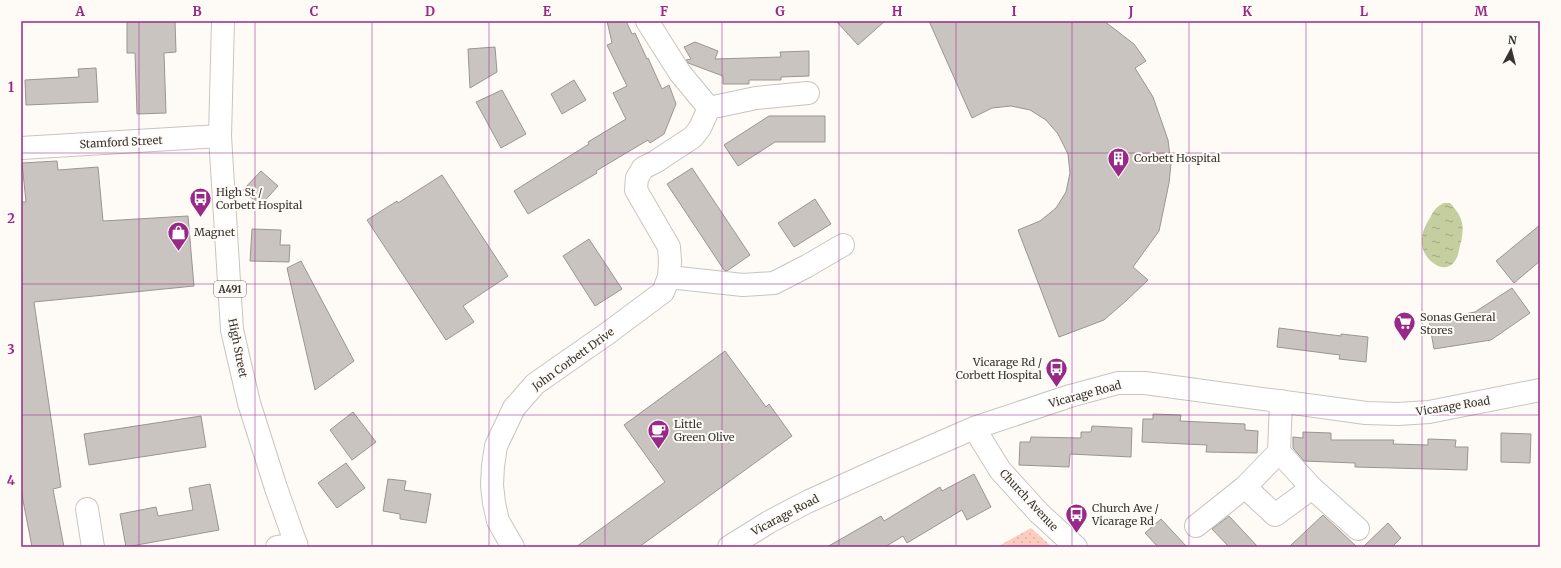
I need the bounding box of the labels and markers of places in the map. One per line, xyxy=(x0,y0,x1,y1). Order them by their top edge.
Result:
building icon: Corbett Hospital xyxy=(1106,145,1132,178)
place label: Corbett Hospital xyxy=(1134,151,1221,165)
bus stop icon: High St / Corbett Hospital xyxy=(188,185,214,218)
place label: High St / Corbett Hospital xyxy=(216,185,303,212)
shop icon: Magnet xyxy=(166,219,192,252)
place label: Magnet xyxy=(194,225,236,239)
supermarket icon: Sonas General Stores xyxy=(1391,310,1417,343)
place label: Sonas General Stores xyxy=(1420,310,1496,337)
place label: Vicarage Rd / Corbett Hospital xyxy=(956,355,1043,382)
bus stop icon: Vicarage Rd / Corbett Hospital xyxy=(1044,355,1070,388)
cafe icon: Little Green Olive xyxy=(645,417,671,450)
place label: Little Green Olive xyxy=(674,417,735,444)
bus stop icon: Church Ave / Vicarage Rd xyxy=(1063,501,1089,534)
place label: Church Ave / Vicarage Rd xyxy=(1091,501,1159,528)

